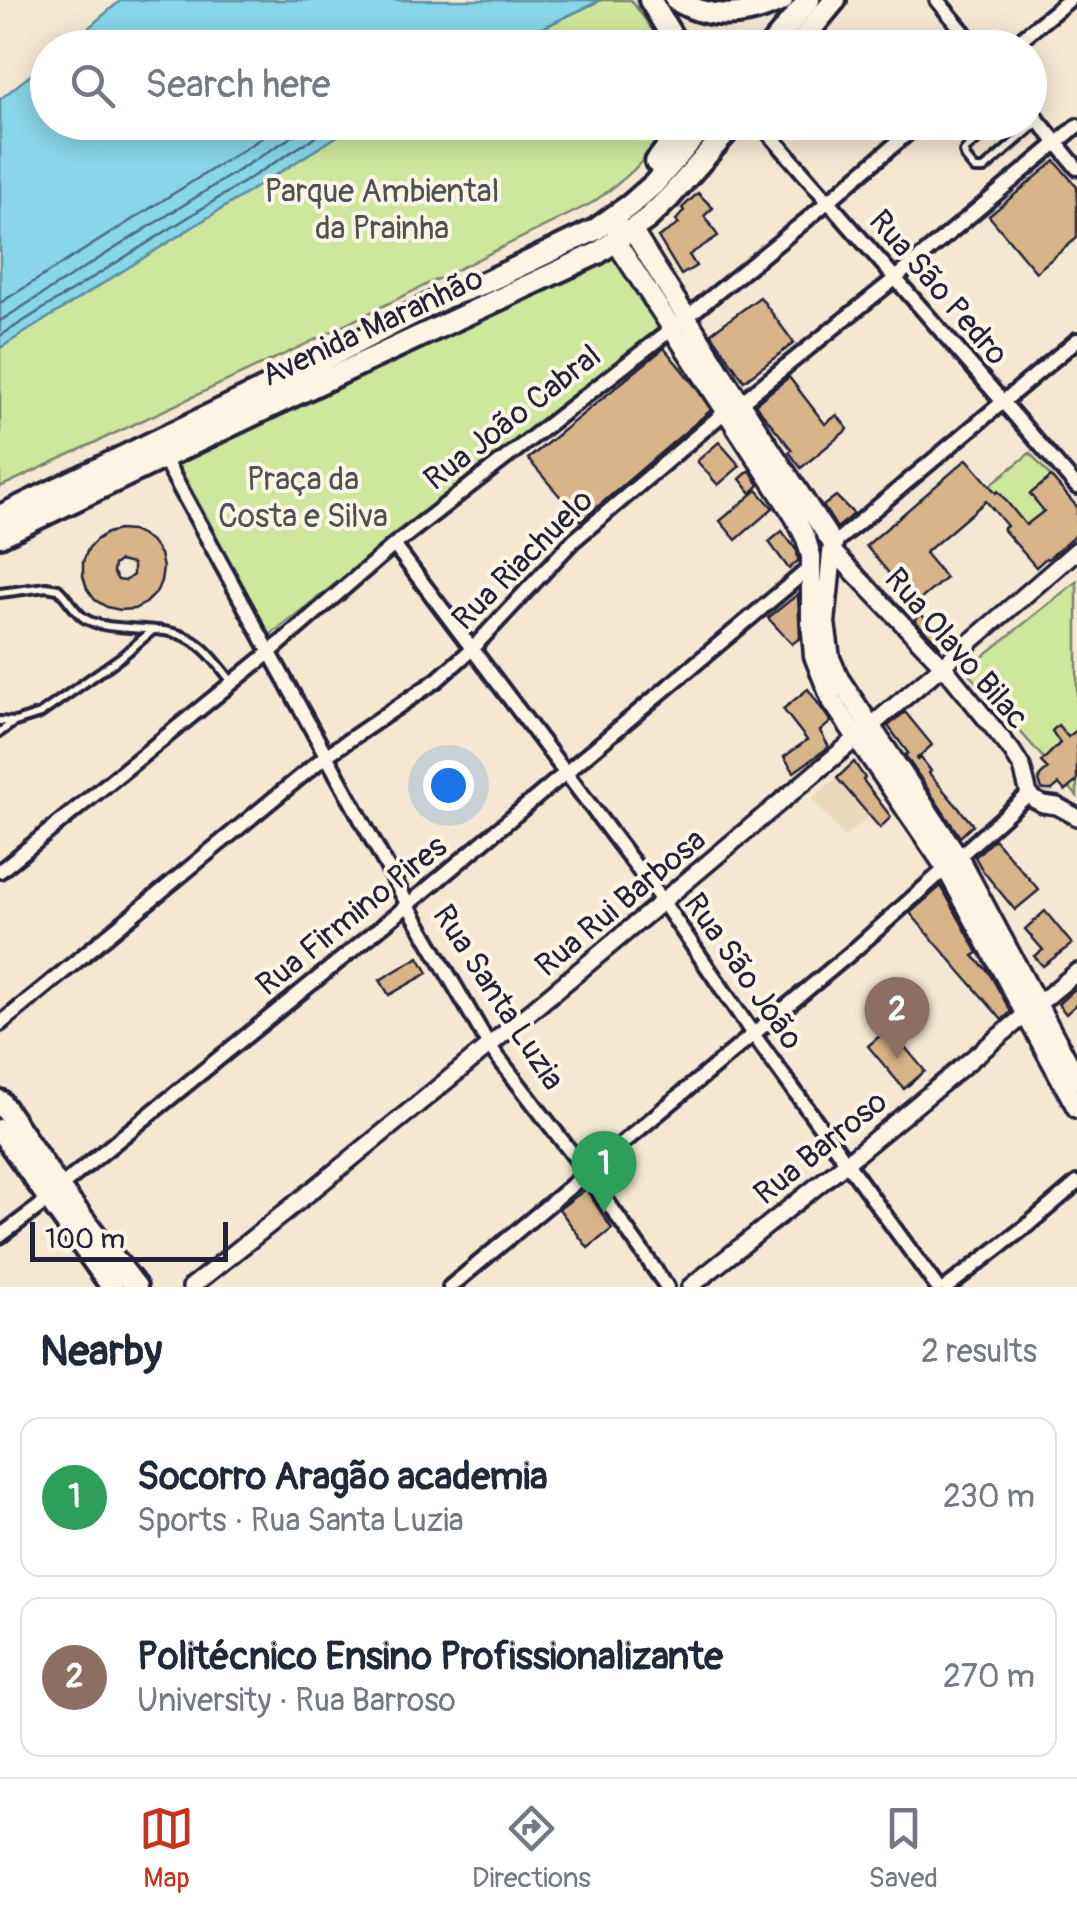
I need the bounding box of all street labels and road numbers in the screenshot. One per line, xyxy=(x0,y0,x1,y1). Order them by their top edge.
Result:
street label: Rua São Pedro xyxy=(860,202,1017,374)
street label: Avenida Maranhão xyxy=(255,258,490,396)
street label: Rua João Cabral xyxy=(416,336,609,499)
street label: Rua Riachuelo xyxy=(444,481,602,639)
street label: Rua Olavo Bilac xyxy=(875,560,1037,737)
street label: Rua Rui Barbosa xyxy=(527,820,714,986)
street label: Rua Firmino Pires xyxy=(248,827,455,1005)
street label: Rua São João xyxy=(675,886,812,1058)
street label: Rua Santa Luzia xyxy=(423,897,573,1098)
street label: Rua Barroso xyxy=(746,1082,896,1214)

